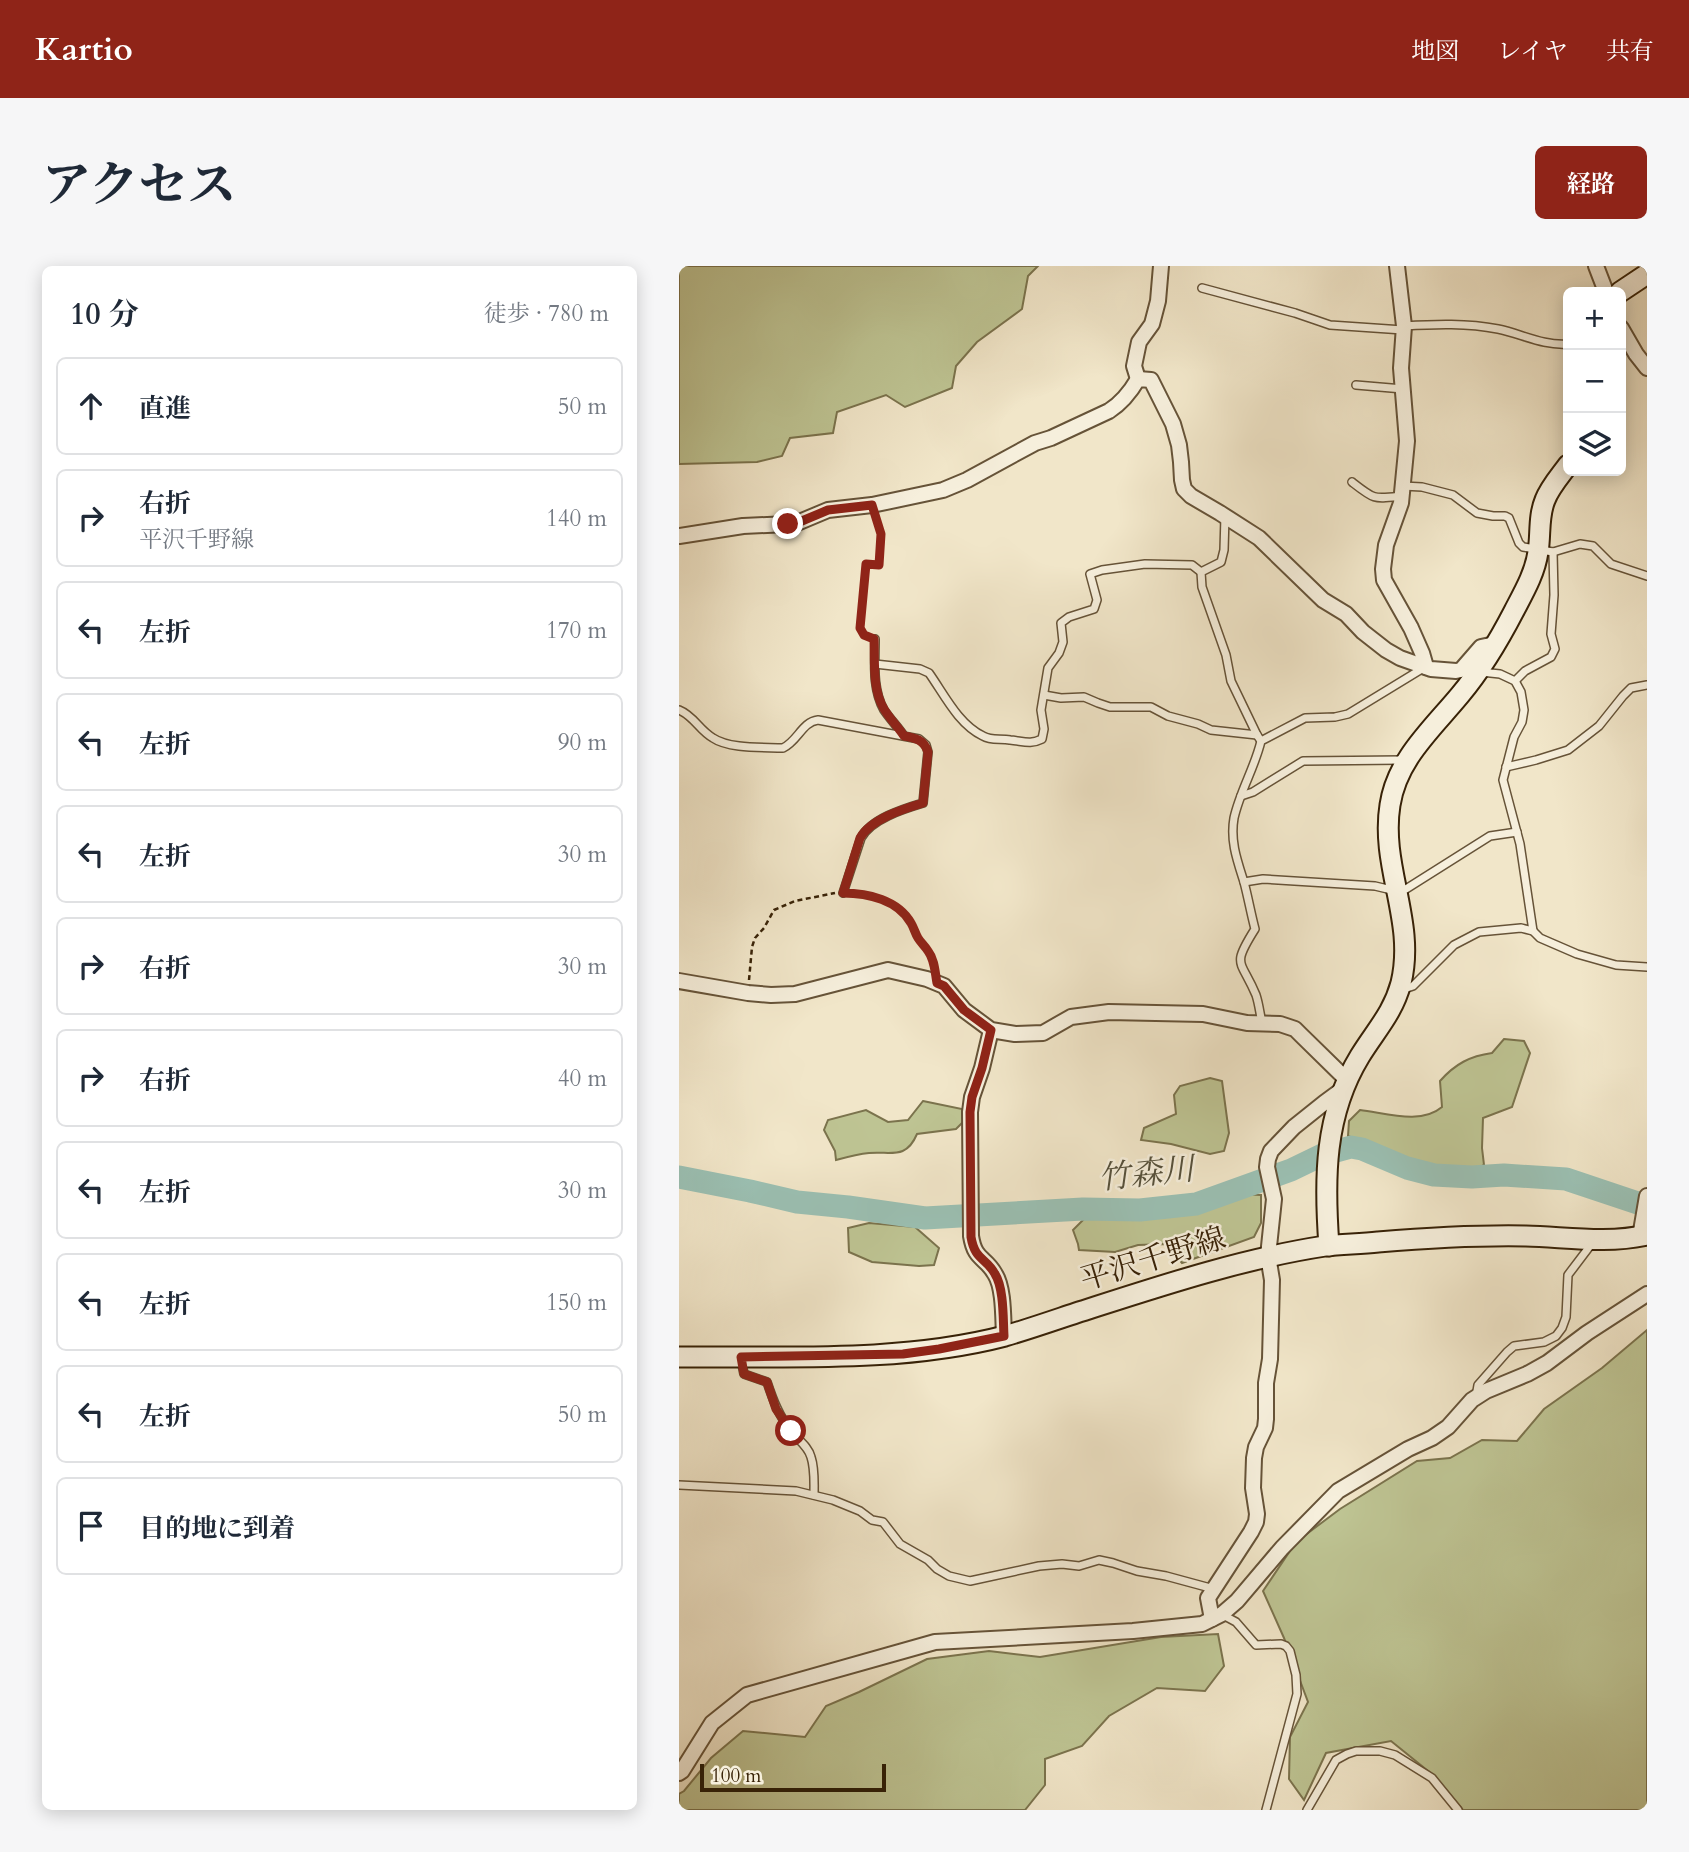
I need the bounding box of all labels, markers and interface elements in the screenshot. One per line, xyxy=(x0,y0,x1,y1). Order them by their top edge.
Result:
text: Kartio xyxy=(35,27,133,72)
text: 地図 xyxy=(1411,35,1459,68)
text: レイヤ xyxy=(1497,35,1568,68)
text: 共有 xyxy=(1606,35,1654,68)
button: 経路 xyxy=(1535,146,1647,219)
text: アクセス xyxy=(42,152,237,219)
map controls xyxy=(1563,287,1626,476)
button: + xyxy=(1563,287,1626,350)
text: 10 分 xyxy=(70,294,139,335)
text: 徒歩 · 780 m xyxy=(484,298,609,329)
button: − xyxy=(1563,350,1626,413)
icon: ahead xyxy=(72,387,110,425)
text: 直進 xyxy=(139,391,191,426)
text: 50 m xyxy=(558,391,607,422)
button: layers xyxy=(1563,413,1626,476)
text: 右折 xyxy=(139,486,191,521)
icon: right xyxy=(72,499,110,537)
text: 140 m xyxy=(546,503,607,534)
route end xyxy=(772,508,803,539)
text: 平沢千野線 xyxy=(139,524,254,555)
icon: left xyxy=(72,611,110,649)
text: 左折 xyxy=(139,615,191,650)
text: 170 m xyxy=(546,615,607,646)
icon: left xyxy=(72,723,110,761)
text: 左折 xyxy=(139,727,191,762)
text: 90 m xyxy=(558,727,607,758)
icon: left xyxy=(72,835,110,873)
text: 左折 xyxy=(139,839,191,874)
text: 30 m xyxy=(558,839,607,870)
icon: right xyxy=(72,947,110,985)
text: 右折 xyxy=(139,951,191,986)
text: 30 m xyxy=(558,951,607,982)
icon: right xyxy=(72,1059,110,1097)
text: 右折 xyxy=(139,1063,191,1098)
text: 40 m xyxy=(558,1063,607,1094)
water label: 竹森川 xyxy=(1096,1147,1199,1201)
icon: left xyxy=(72,1171,110,1209)
text: 左折 xyxy=(139,1175,191,1210)
text: 30 m xyxy=(558,1175,607,1206)
street label: 平沢千野線 xyxy=(1075,1217,1231,1301)
icon: left xyxy=(72,1283,110,1321)
text: 左折 xyxy=(139,1287,191,1322)
text: 150 m xyxy=(546,1287,607,1318)
icon: left xyxy=(72,1395,110,1433)
text: 左折 xyxy=(139,1399,191,1434)
text: 50 m xyxy=(558,1399,607,1430)
route start xyxy=(775,1415,806,1446)
icon: arrive xyxy=(72,1507,110,1545)
text: 目的地に到着 xyxy=(139,1511,295,1546)
scale bar xyxy=(700,1761,885,1793)
text: 100 m xyxy=(711,1763,761,1789)

